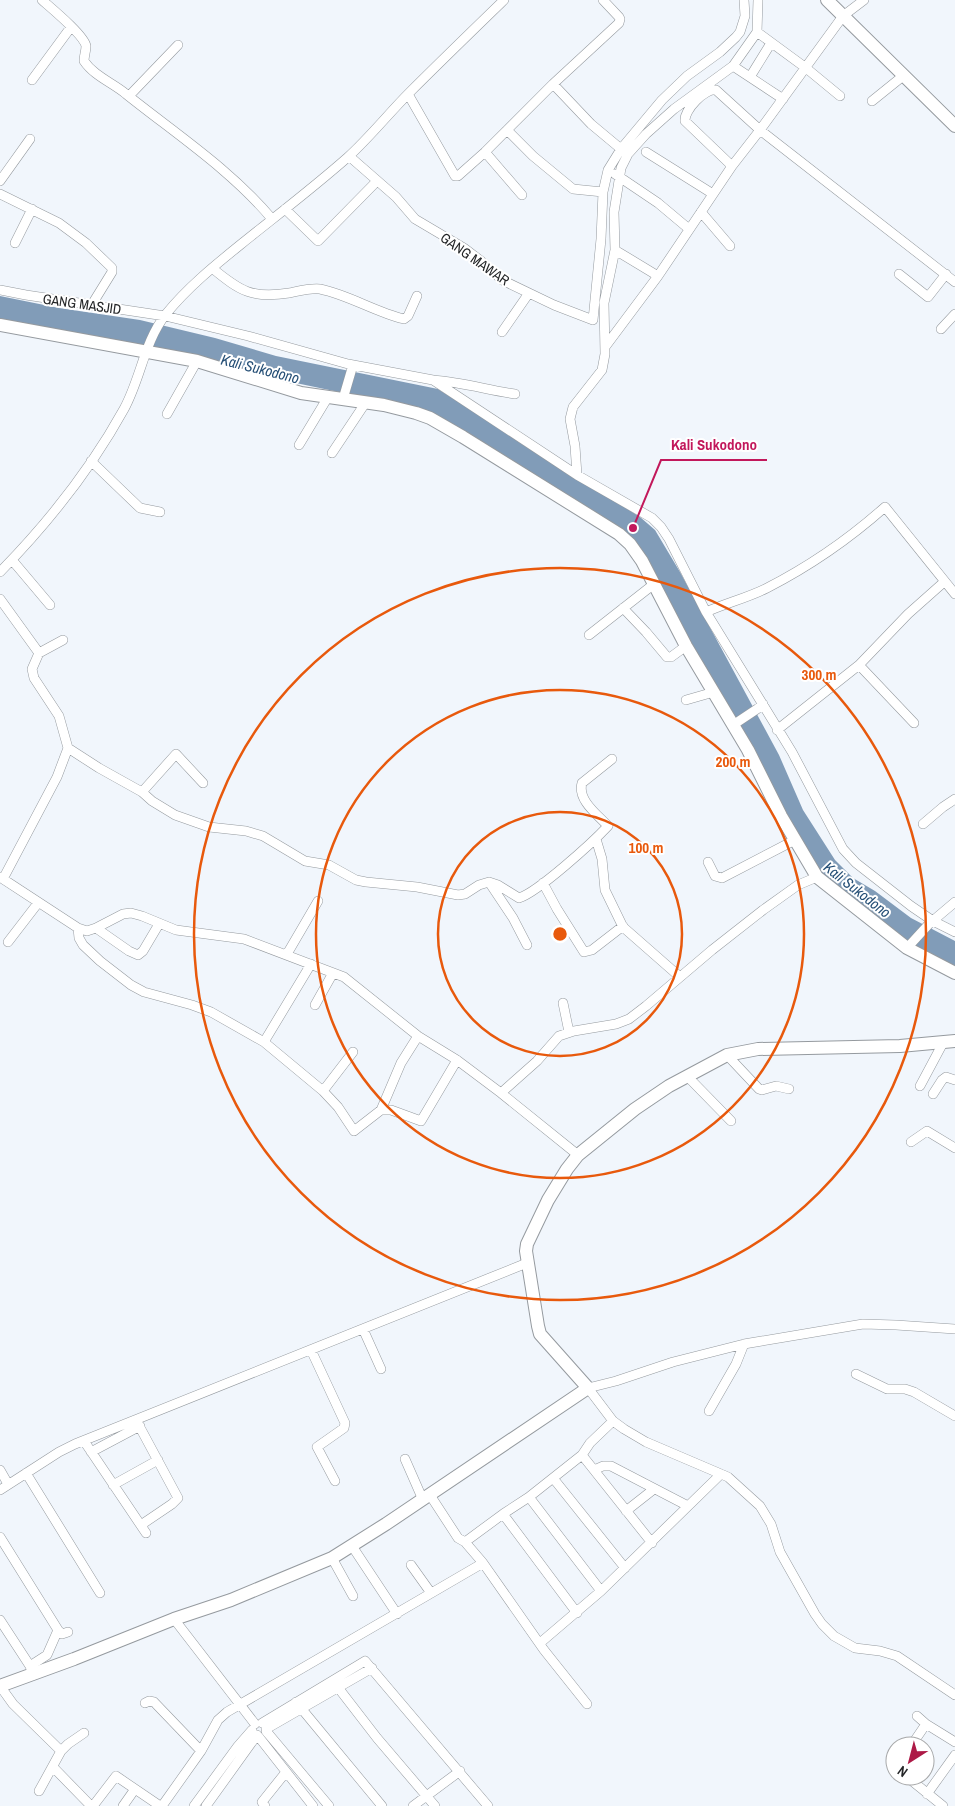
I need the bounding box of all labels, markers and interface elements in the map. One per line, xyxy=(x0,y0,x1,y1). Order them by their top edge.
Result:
street label: GANG MAWAR xyxy=(437,229,513,289)
street label: GANG MASJID xyxy=(42,290,122,318)
water label: Kali Sukodono xyxy=(219,349,302,388)
callout: Kali Sukodono xyxy=(661,430,767,460)
text: Kali Sukodono xyxy=(671,434,757,455)
text: 300 m xyxy=(802,664,836,685)
text: 200 m xyxy=(716,751,750,772)
text: 100 m xyxy=(629,837,663,858)
water label: Kali Sukodono xyxy=(819,857,895,923)
centre of rings xyxy=(551,925,569,943)
north arrow xyxy=(885,1736,935,1786)
text: N xyxy=(894,1762,911,1781)

